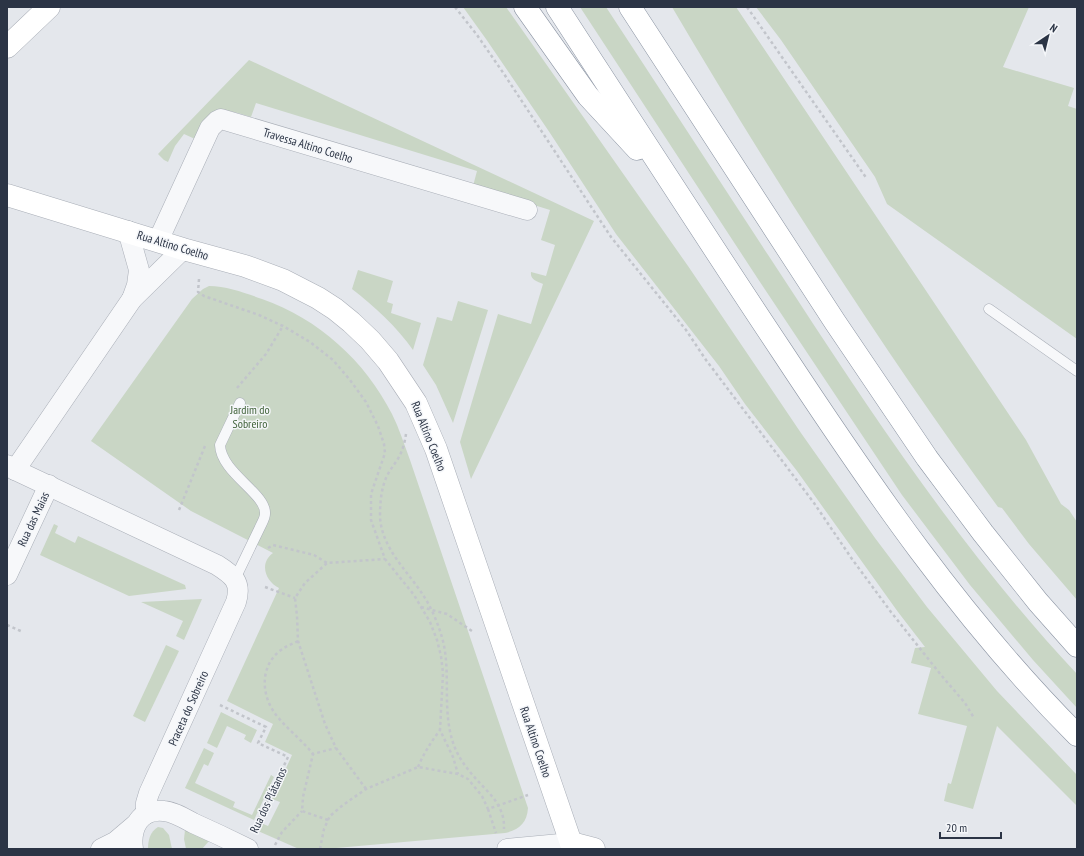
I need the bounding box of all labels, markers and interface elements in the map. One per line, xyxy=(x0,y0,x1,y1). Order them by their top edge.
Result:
north arrow xyxy=(1028,16,1068,56)
text: N xyxy=(1047,20,1060,35)
street label: Travessa Altino Coelho xyxy=(261,124,355,166)
street label: Rua Altino Coelho xyxy=(135,227,211,263)
street label: Rua Altino Coelho xyxy=(408,399,450,473)
park label: Jardim do Sobreiro xyxy=(229,402,270,431)
street label: Rua das Maias xyxy=(14,489,52,549)
street label: Praceta do Sobreiro xyxy=(165,668,211,748)
street label: Rua Altino Coelho xyxy=(517,705,555,779)
street label: Rua dos Plátanos xyxy=(246,765,290,835)
scale bar xyxy=(940,814,1001,840)
text: 20 m xyxy=(946,820,967,835)

